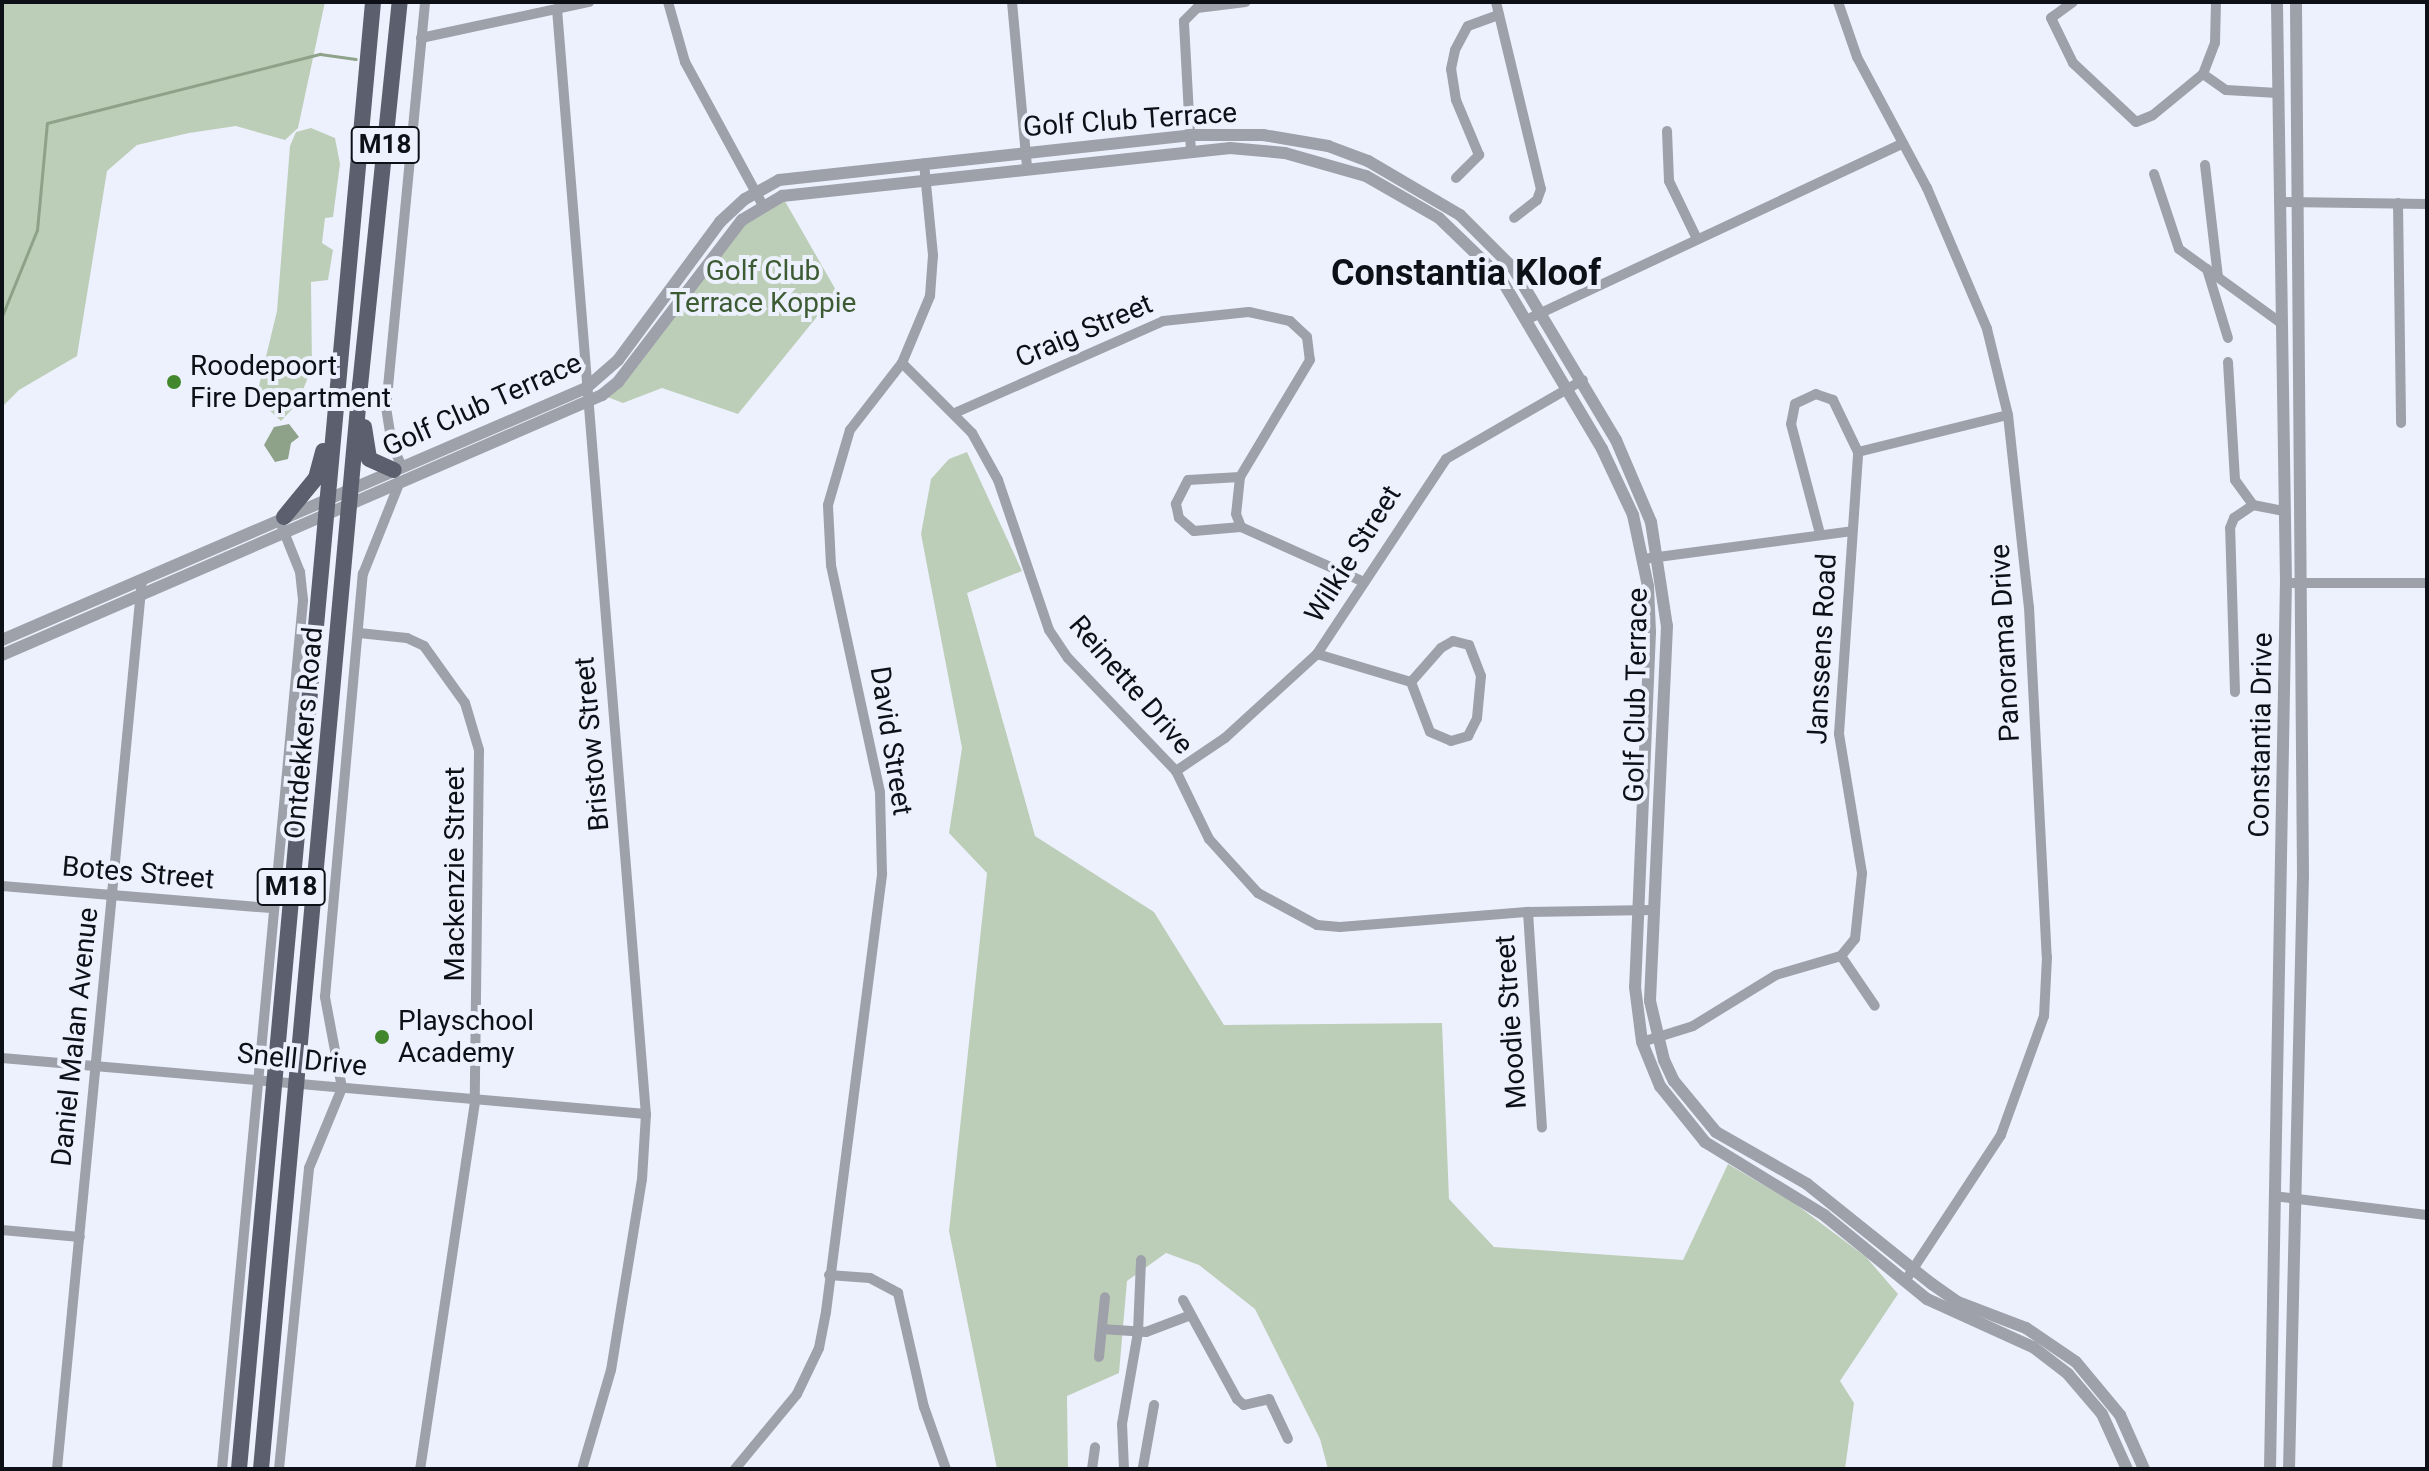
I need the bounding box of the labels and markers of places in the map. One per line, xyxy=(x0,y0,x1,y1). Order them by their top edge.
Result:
place label: Roodepoort Fire Department xyxy=(190,349,391,415)
marker: Roodepoort Fire Department xyxy=(165,373,183,391)
place label: Playschool Academy xyxy=(398,1004,534,1070)
marker: Playschool Academy xyxy=(373,1028,391,1046)

